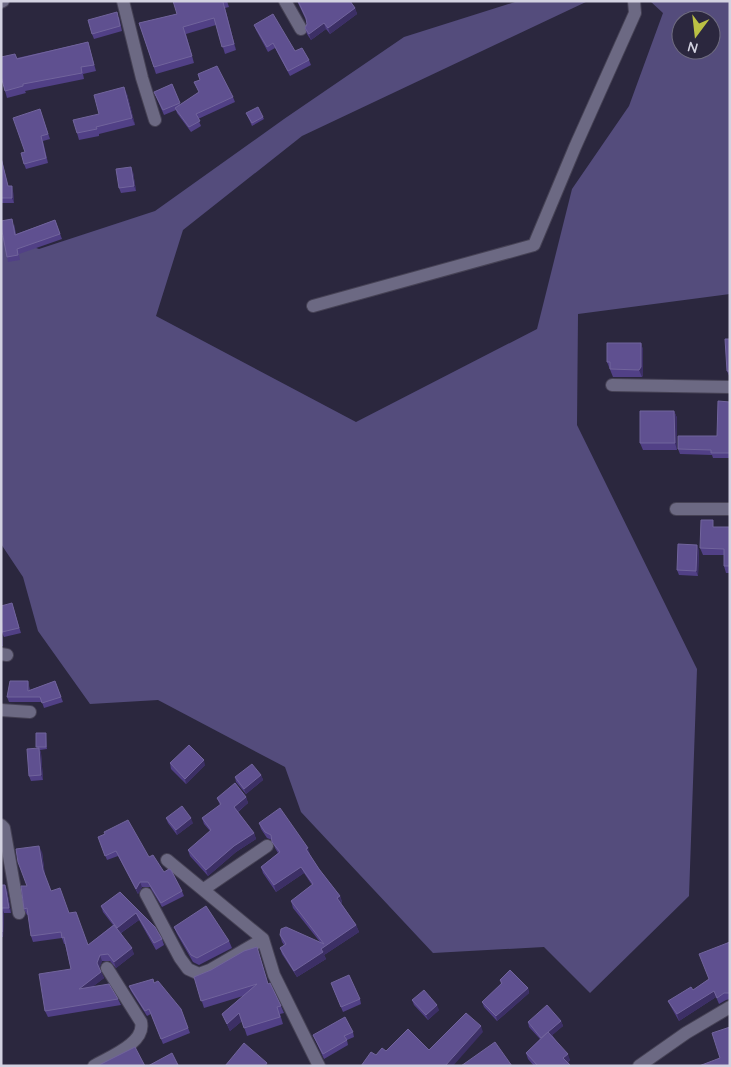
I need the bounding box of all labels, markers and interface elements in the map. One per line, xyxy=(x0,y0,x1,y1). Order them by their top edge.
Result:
north arrow xyxy=(671,10,721,60)
text: N xyxy=(685,38,700,58)

